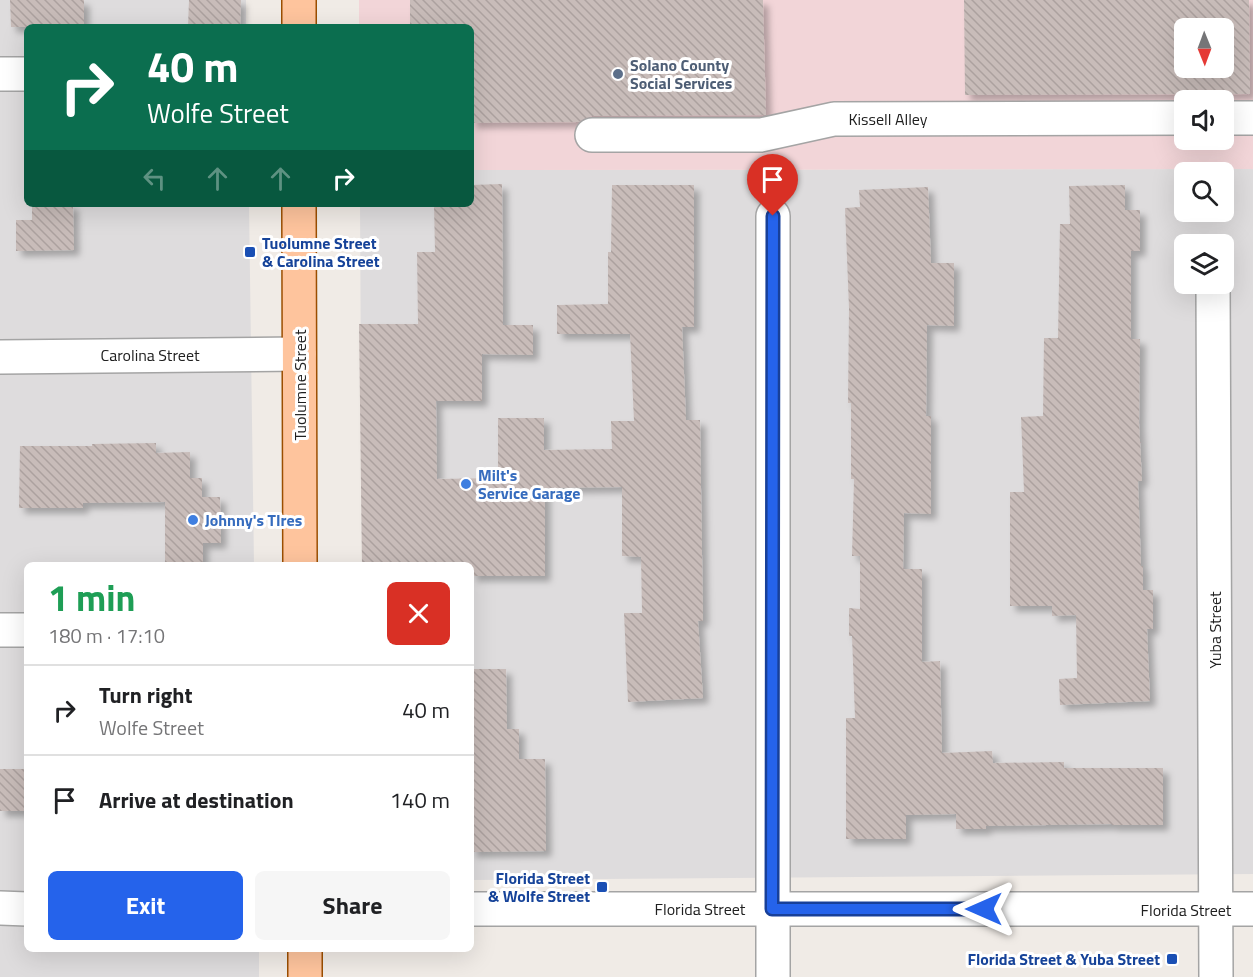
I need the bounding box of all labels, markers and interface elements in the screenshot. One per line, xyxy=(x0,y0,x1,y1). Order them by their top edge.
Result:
north arrow xyxy=(1174,18,1234,78)
map controls xyxy=(1174,18,1234,294)
text: 40 m xyxy=(147,34,239,98)
icon: right xyxy=(48,48,126,126)
place label: Solano County Social Services xyxy=(630,53,732,95)
marker: Solano County Social Services xyxy=(611,67,625,81)
button: sound xyxy=(1174,90,1234,150)
text: Wolfe Street xyxy=(147,92,289,133)
street label: Kissell Alley xyxy=(848,107,928,131)
pin xyxy=(747,154,798,216)
icon: left xyxy=(138,162,171,195)
icon: ahead xyxy=(201,162,234,195)
icon: ahead xyxy=(264,162,297,195)
icon: right xyxy=(327,162,360,195)
button: search xyxy=(1174,162,1234,222)
icon: arrive xyxy=(756,163,789,196)
place label: Tuolumne Street & Carolina Street xyxy=(262,231,380,273)
button: layers xyxy=(1174,234,1234,294)
marker: Tuolumne Street & Carolina Street xyxy=(243,245,257,259)
street label: Tuolumne Street xyxy=(288,329,312,440)
street label: Carolina Street xyxy=(100,343,200,367)
place label: Milt's Service Garage xyxy=(478,463,580,505)
marker: Milt's Service Garage xyxy=(459,477,473,491)
place label: Johnny's TIres xyxy=(205,508,302,532)
marker: Johnny's TIres xyxy=(186,513,200,527)
text: 1 min xyxy=(48,570,135,625)
button: close xyxy=(387,582,450,645)
street label: Yuba Street xyxy=(1203,591,1227,669)
text: 180 m · 17:10 xyxy=(48,620,165,651)
text: Turn right xyxy=(99,678,193,712)
text: 40 m xyxy=(402,693,450,727)
icon: right xyxy=(48,694,81,727)
text: Wolfe Street xyxy=(99,712,204,743)
text: Arrive at destination xyxy=(99,783,294,817)
text: 140 m xyxy=(390,783,450,817)
icon: arrive xyxy=(48,784,81,817)
place label: Florida Street & Wolfe Street xyxy=(488,866,590,908)
button: Exit xyxy=(48,871,243,940)
button: Share xyxy=(255,871,450,940)
position arrow xyxy=(952,877,1016,941)
marker: Florida Street & Wolfe Street xyxy=(595,880,609,894)
street label: Florida Street xyxy=(655,897,746,921)
street label: Florida Street xyxy=(1141,898,1232,922)
place label: Florida Street & Yuba Street xyxy=(967,947,1160,971)
marker: Florida Street & Yuba Street xyxy=(1165,952,1179,966)

